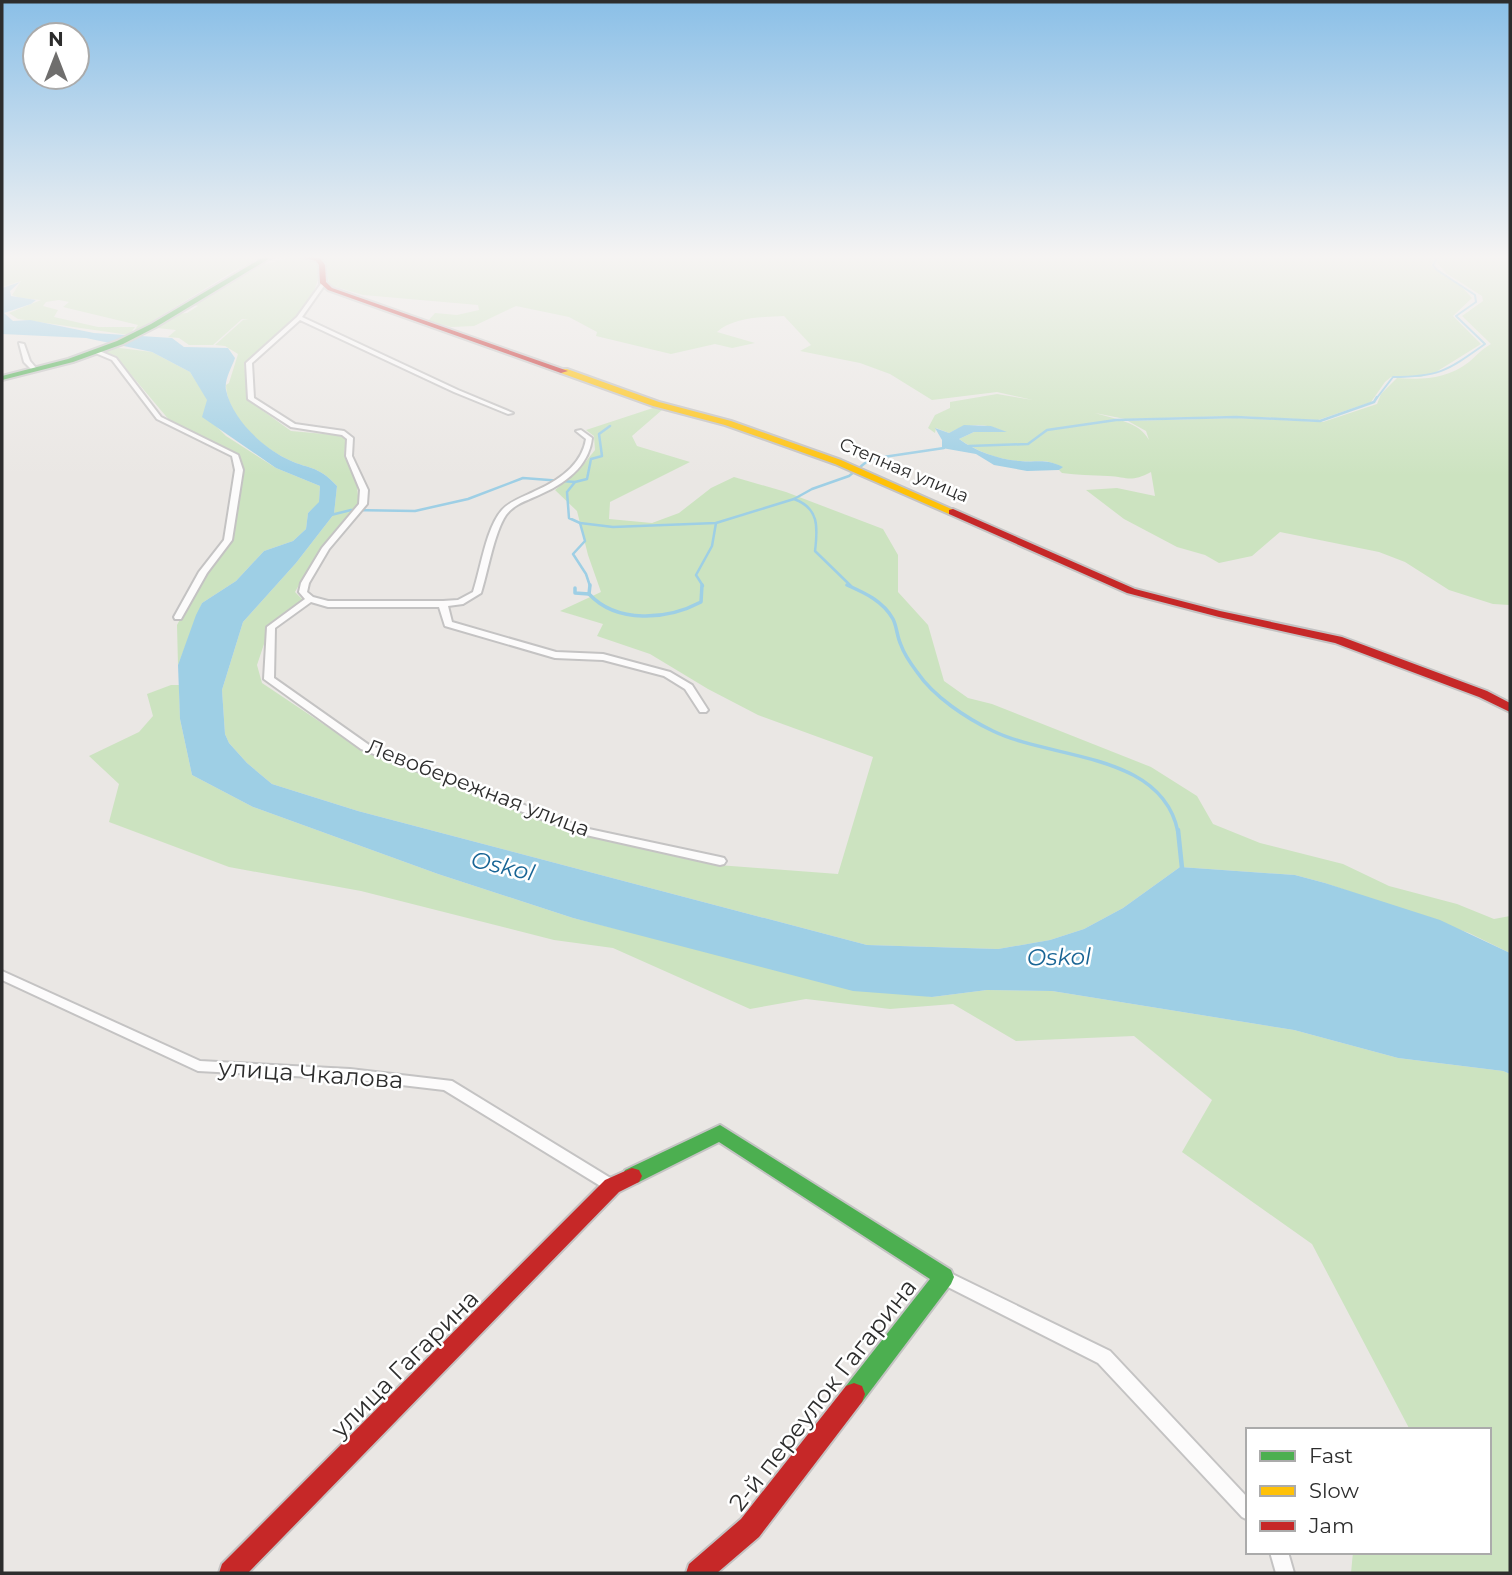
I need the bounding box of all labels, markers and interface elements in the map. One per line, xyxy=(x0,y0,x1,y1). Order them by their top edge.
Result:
north arrow xyxy=(21,21,91,91)
text: N xyxy=(48,28,64,51)
street label: Степная улица xyxy=(836,433,972,507)
street label: Левобережная улица xyxy=(363,733,593,842)
water label: Oskol xyxy=(469,845,538,887)
water label: Oskol xyxy=(1027,942,1092,972)
street label: улица Чкалова xyxy=(217,1053,404,1094)
street label: 2-й переулок Гагарина xyxy=(723,1273,922,1517)
street label: улица Гагарина xyxy=(324,1284,484,1444)
legend xyxy=(1246,1428,1491,1554)
text: Fast xyxy=(1309,1443,1353,1468)
text: Slow xyxy=(1309,1478,1359,1503)
text: Jam xyxy=(1308,1513,1354,1538)

